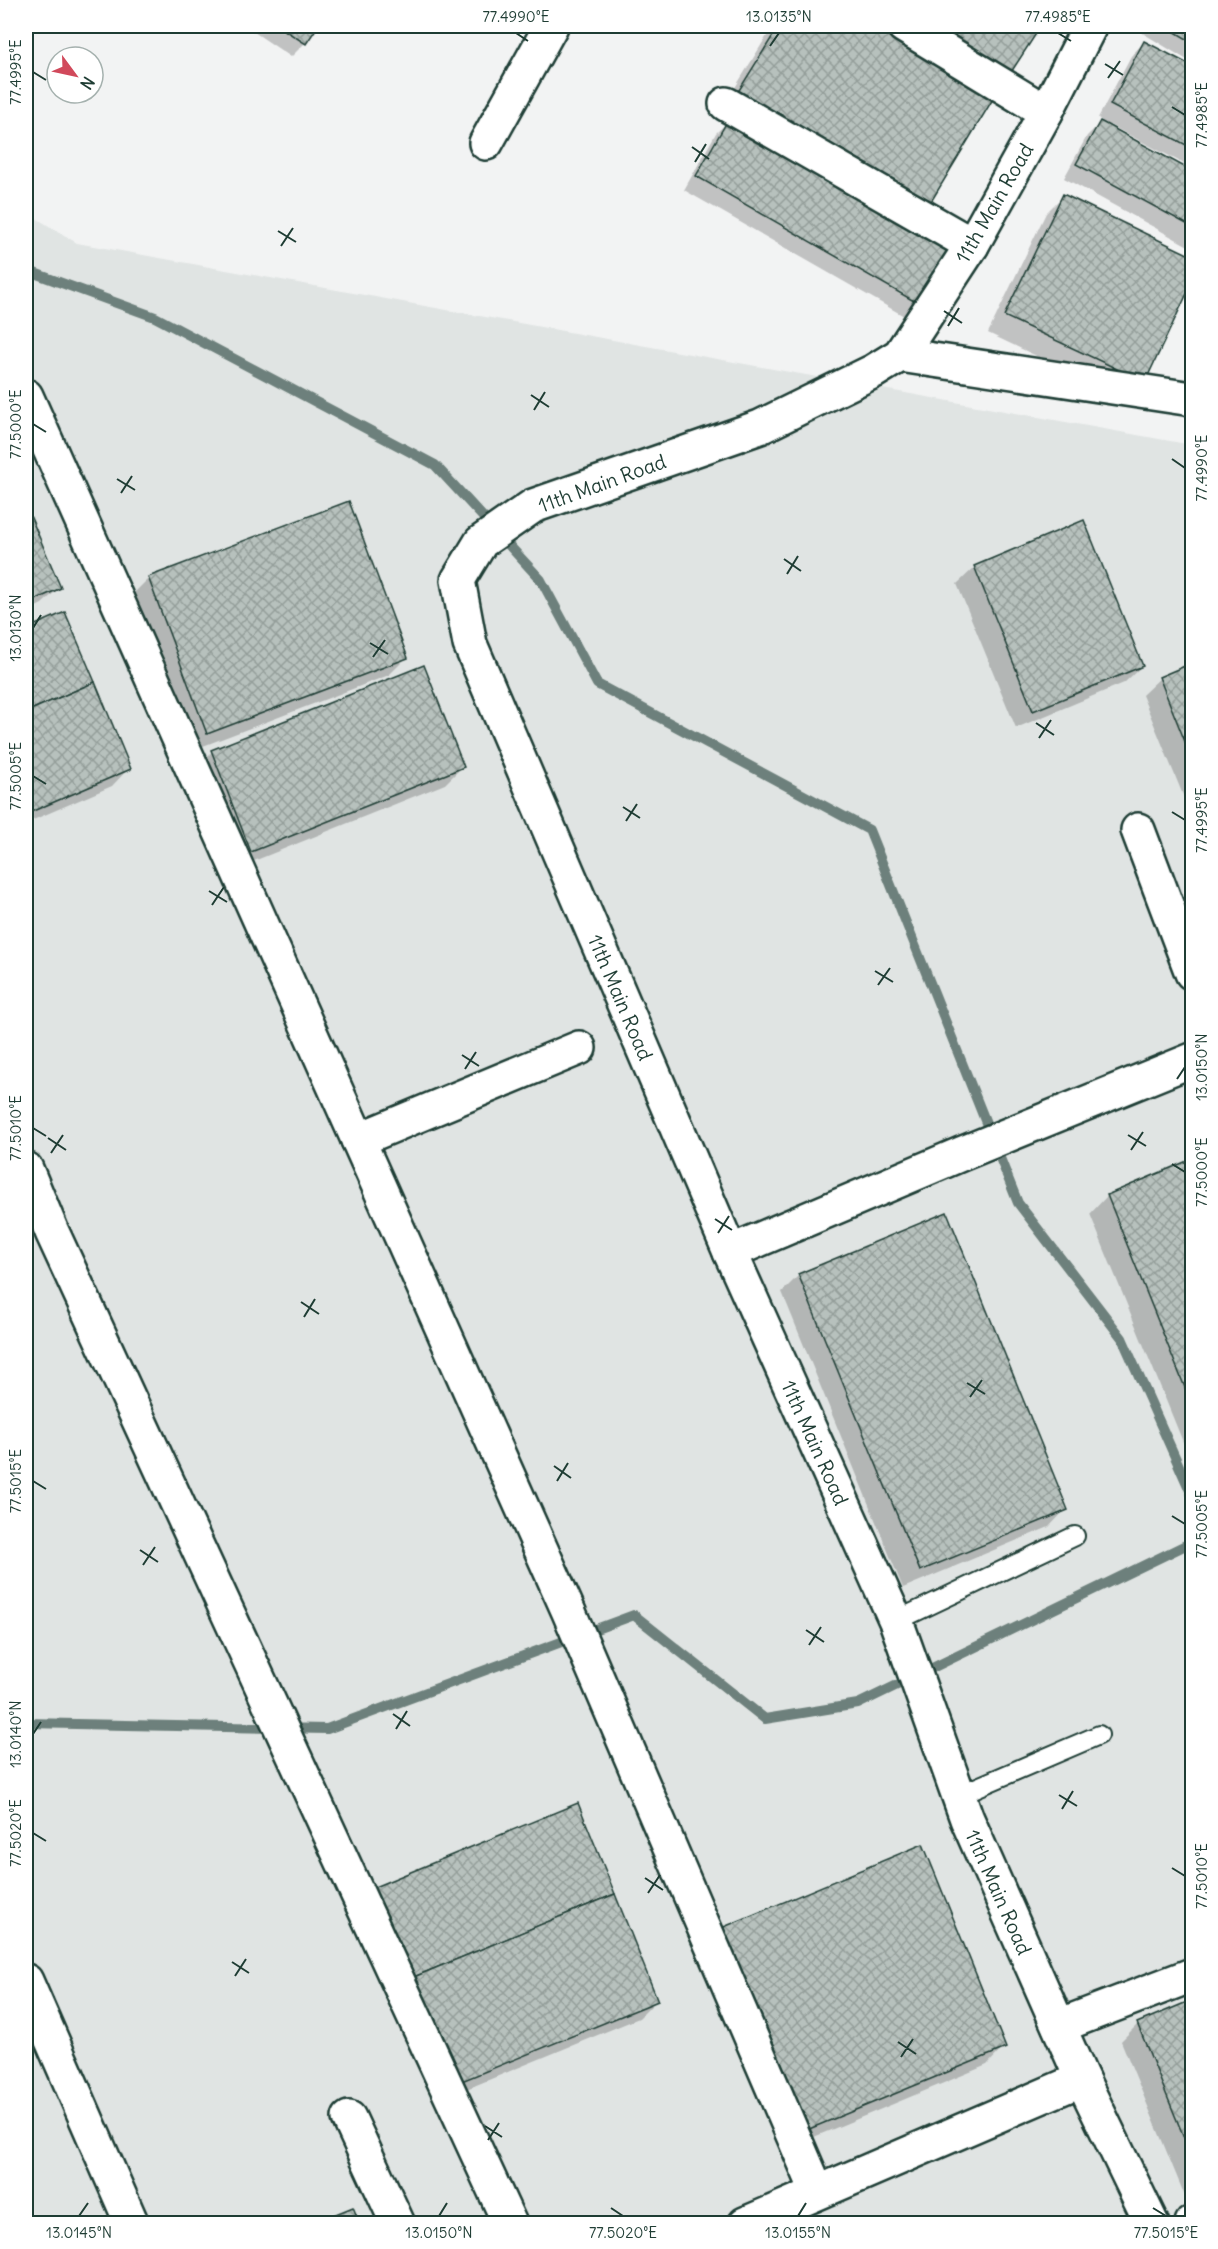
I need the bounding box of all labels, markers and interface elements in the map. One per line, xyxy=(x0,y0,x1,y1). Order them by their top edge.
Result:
text: 77.4990°E xyxy=(482,7,550,26)
text: 13.0135°N xyxy=(746,7,812,26)
text: 77.4985°E xyxy=(1025,7,1091,26)
text: 77.4995°E xyxy=(6,39,25,105)
north arrow xyxy=(45,45,105,105)
text: N xyxy=(76,73,99,93)
text: 77.4985°E xyxy=(1192,82,1211,148)
street label: 11th Main Road xyxy=(950,138,1038,267)
text: 77.5000°E xyxy=(6,389,25,459)
text: 77.4990°E xyxy=(1192,434,1211,502)
street label: 11th Main Road xyxy=(535,448,670,518)
text: 13.0130°N xyxy=(6,594,25,662)
text: 77.5005°E xyxy=(6,742,25,810)
text: 77.4995°E xyxy=(1192,787,1211,853)
street label: 11th Main Road xyxy=(583,930,659,1064)
text: 13.0150°N xyxy=(1192,1033,1211,1101)
text: 77.5010°E xyxy=(6,1095,25,1161)
text: 77.5000°E xyxy=(1192,1137,1211,1207)
street label: 11th Main Road xyxy=(777,1376,855,1509)
text: 77.5015°E xyxy=(6,1448,25,1513)
text: 77.5005°E xyxy=(1192,1490,1211,1558)
text: 13.0140°N xyxy=(6,1700,25,1768)
text: 77.5020°E xyxy=(6,1799,25,1867)
street label: 11th Main Road xyxy=(961,1826,1038,1959)
text: 77.5010°E xyxy=(1192,1843,1211,1909)
text: 13.0145°N xyxy=(46,2223,112,2242)
text: 13.0150°N xyxy=(405,2223,473,2242)
text: 77.5020°E xyxy=(589,2223,657,2242)
text: 13.0155°N xyxy=(765,2223,831,2242)
text: 77.5015°E xyxy=(1134,2223,1199,2242)

